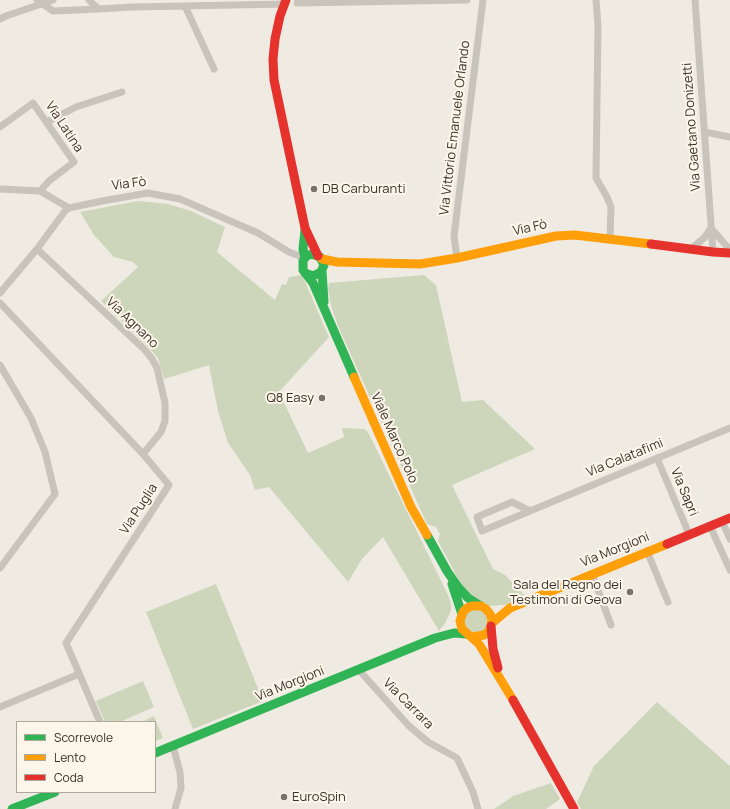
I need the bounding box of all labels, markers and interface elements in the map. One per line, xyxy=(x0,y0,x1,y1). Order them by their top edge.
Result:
street label: Via Vittorio Emanuele Orlando xyxy=(437,40,473,216)
street label: Via Gaetano Donizetti xyxy=(680,62,704,192)
street label: Via Latina xyxy=(42,99,86,155)
street label: Via Fò xyxy=(111,174,147,194)
place label: DB Carburanti xyxy=(322,181,406,197)
marker: DB Carburanti xyxy=(309,184,319,194)
street label: Via Fò xyxy=(512,217,548,239)
street label: Via Agnano xyxy=(103,294,161,352)
place label: Q8 Easy xyxy=(266,390,314,406)
street label: Viale Marco Polo xyxy=(367,390,421,486)
marker: Q8 Easy xyxy=(317,393,327,403)
street label: Via Calatafimi xyxy=(584,435,666,481)
street label: Via Sapri xyxy=(667,465,701,519)
street label: Via Puglia xyxy=(117,481,161,537)
street label: Via Morgioni xyxy=(578,529,652,571)
place label: Sala del Regno dei Testimoni di Geova xyxy=(510,577,622,608)
marker: Sala del Regno dei Testimoni di Geova xyxy=(625,587,635,597)
street label: Via Morgioni xyxy=(253,663,327,705)
street label: Via Carrara xyxy=(380,676,436,732)
legend xyxy=(16,721,156,793)
text: Scorrevole xyxy=(54,729,113,746)
text: Lento xyxy=(54,749,86,766)
text: Coda xyxy=(54,769,83,786)
place label: EuroSpin xyxy=(292,789,346,805)
marker: EuroSpin xyxy=(279,792,289,802)

